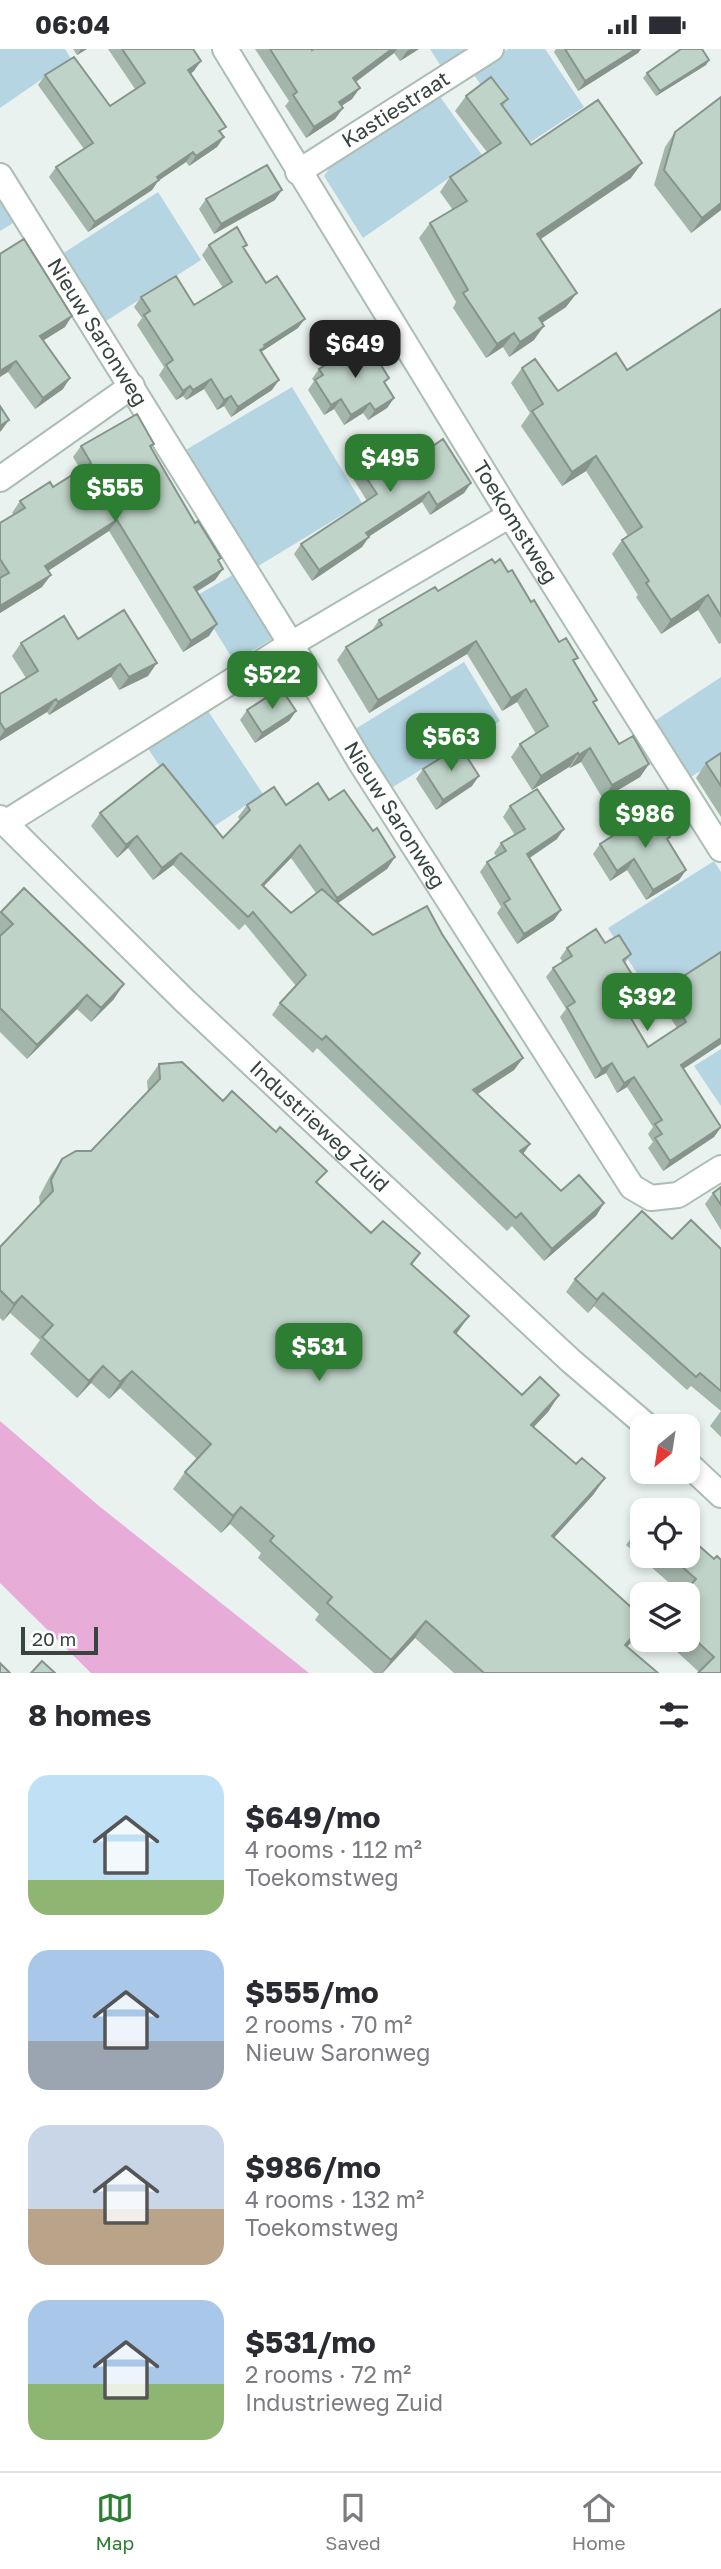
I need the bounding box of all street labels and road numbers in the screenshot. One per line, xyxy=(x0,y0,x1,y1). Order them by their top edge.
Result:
street label: Kastiestraat xyxy=(336,65,454,153)
street label: Nieuw Saronweg xyxy=(42,253,154,410)
street label: Toekomstweg xyxy=(468,455,564,588)
street label: Nieuw Saronweg xyxy=(339,736,452,893)
street label: Industrieweg Zuid xyxy=(245,1054,395,1197)

